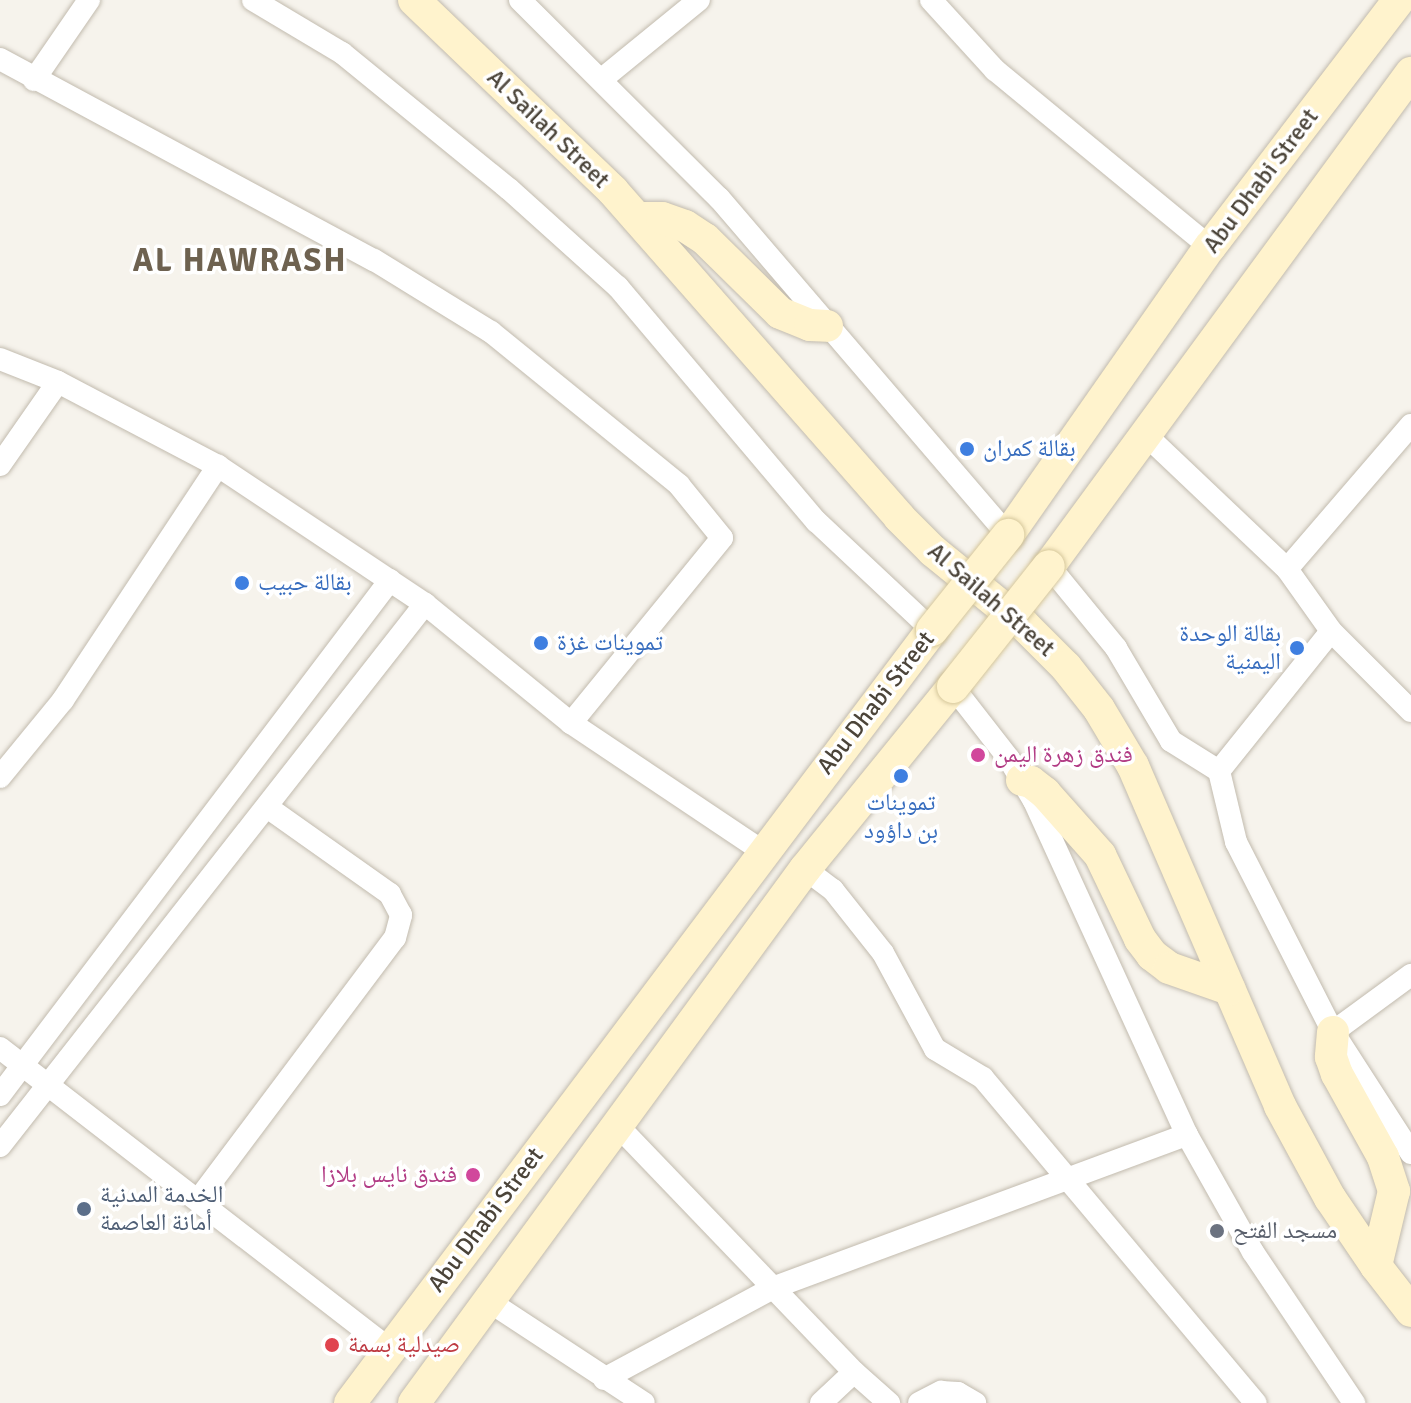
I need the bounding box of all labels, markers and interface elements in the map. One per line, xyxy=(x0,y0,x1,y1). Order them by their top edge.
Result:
street label: Al Sailah Street xyxy=(481,63,615,195)
street label: Abu Dhabi Street xyxy=(1197,103,1325,259)
district label: AL HAWRASH xyxy=(133,242,347,280)
place label: بقالة كمران xyxy=(983,435,1076,463)
marker: بقالة كمران xyxy=(958,440,976,458)
street label: Al Sailah Street xyxy=(922,537,1060,663)
place label: بقالة حبيب xyxy=(258,569,352,597)
marker: بقالة حبيب xyxy=(233,574,251,592)
place label: بقالة الوحدة اليمنية xyxy=(1179,620,1281,676)
street label: Abu Dhabi Street xyxy=(811,626,941,780)
place label: تموينات غزة xyxy=(557,629,663,657)
marker: تموينات غزة xyxy=(532,634,550,652)
marker: بقالة الوحدة اليمنية xyxy=(1288,639,1306,657)
place label: فندق زهرة اليمن xyxy=(994,741,1133,769)
marker: فندق زهرة اليمن xyxy=(969,746,987,764)
marker: تموينات بن داؤود xyxy=(892,767,910,785)
place label: تموينات بن داؤود xyxy=(864,789,938,845)
street label: Abu Dhabi Street xyxy=(422,1142,550,1298)
place label: فندق نايس بلازا xyxy=(321,1161,457,1189)
marker: فندق نايس بلازا xyxy=(464,1166,482,1184)
place label: الخدمة المدنية أمانة العاصمة xyxy=(100,1181,223,1237)
marker: الخدمة المدنية أمانة العاصمة xyxy=(75,1200,93,1218)
place label: مسجد الفتح xyxy=(1233,1217,1337,1245)
marker: مسجد الفتح xyxy=(1208,1222,1226,1240)
place label: صيدلية بسمة xyxy=(348,1331,460,1359)
marker: صيدلية بسمة xyxy=(323,1336,341,1354)

